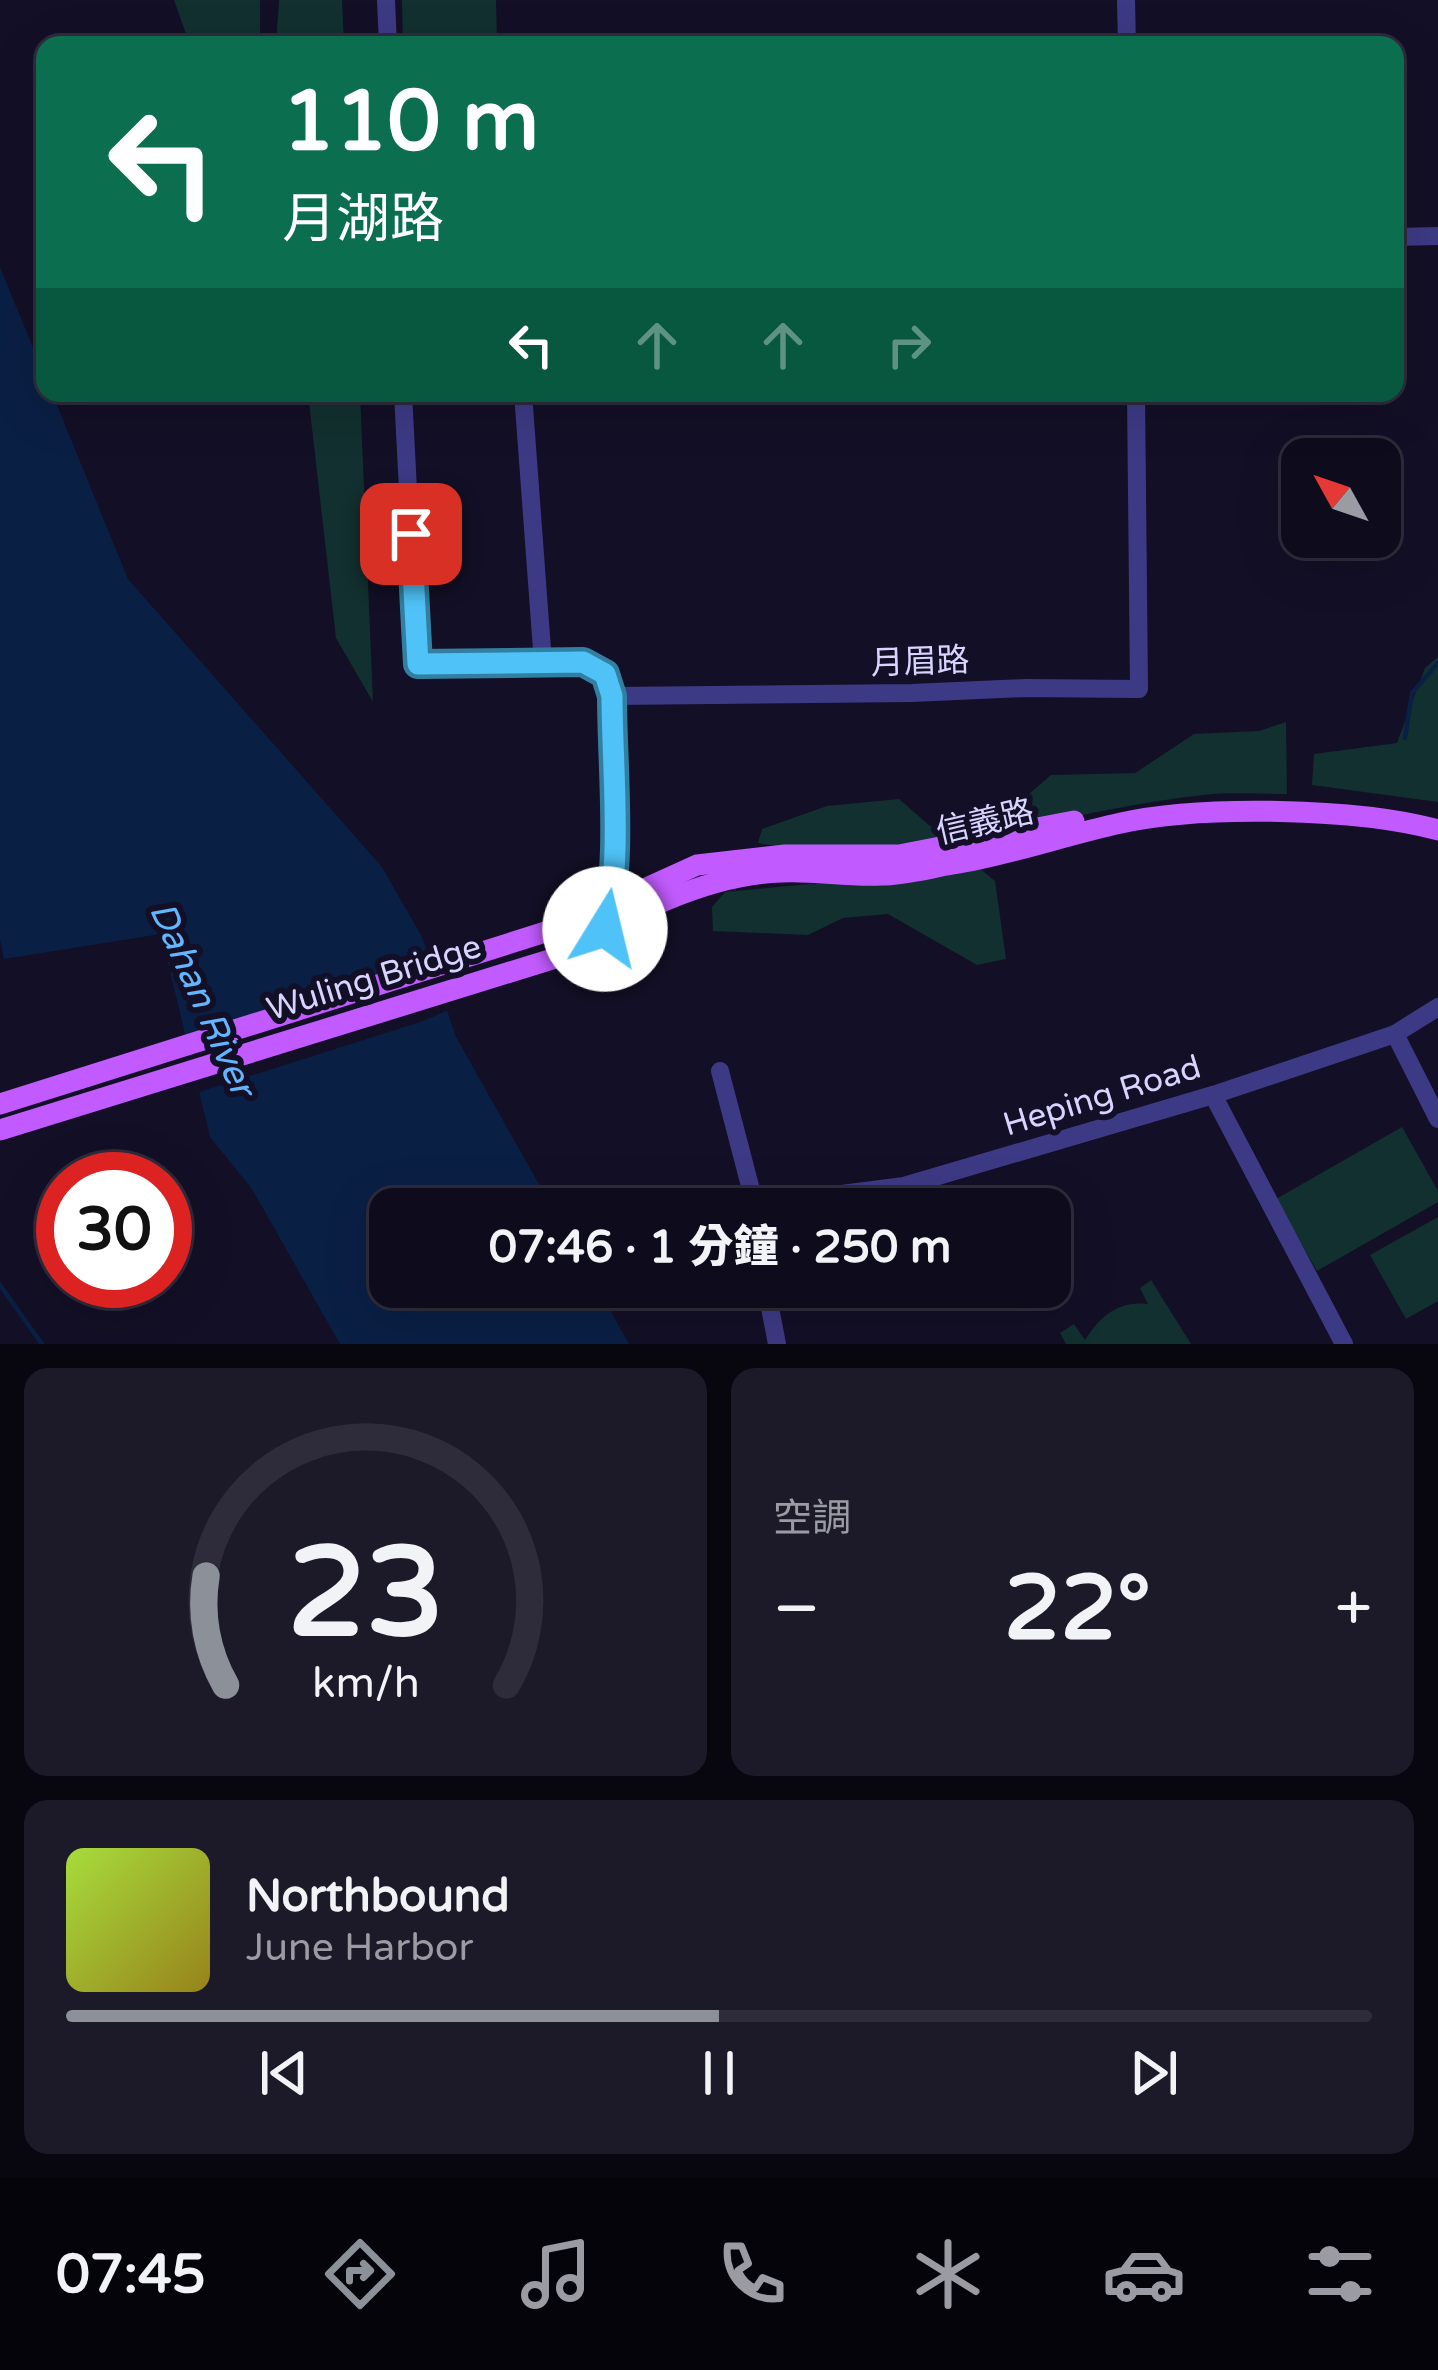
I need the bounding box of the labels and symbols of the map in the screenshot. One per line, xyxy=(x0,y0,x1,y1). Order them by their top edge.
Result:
north arrow xyxy=(1281,438,1401,558)
pin xyxy=(360,483,462,585)
street label: 月眉路 xyxy=(870,641,970,683)
street label: 信義路 xyxy=(932,792,1038,852)
position arrow xyxy=(542,866,668,992)
water label: Dahan River xyxy=(140,895,266,1107)
street label: Wuling Bridge xyxy=(262,927,486,1029)
street label: Heping Road xyxy=(998,1047,1206,1145)
speed limit sign: 30 xyxy=(36,1152,192,1308)

